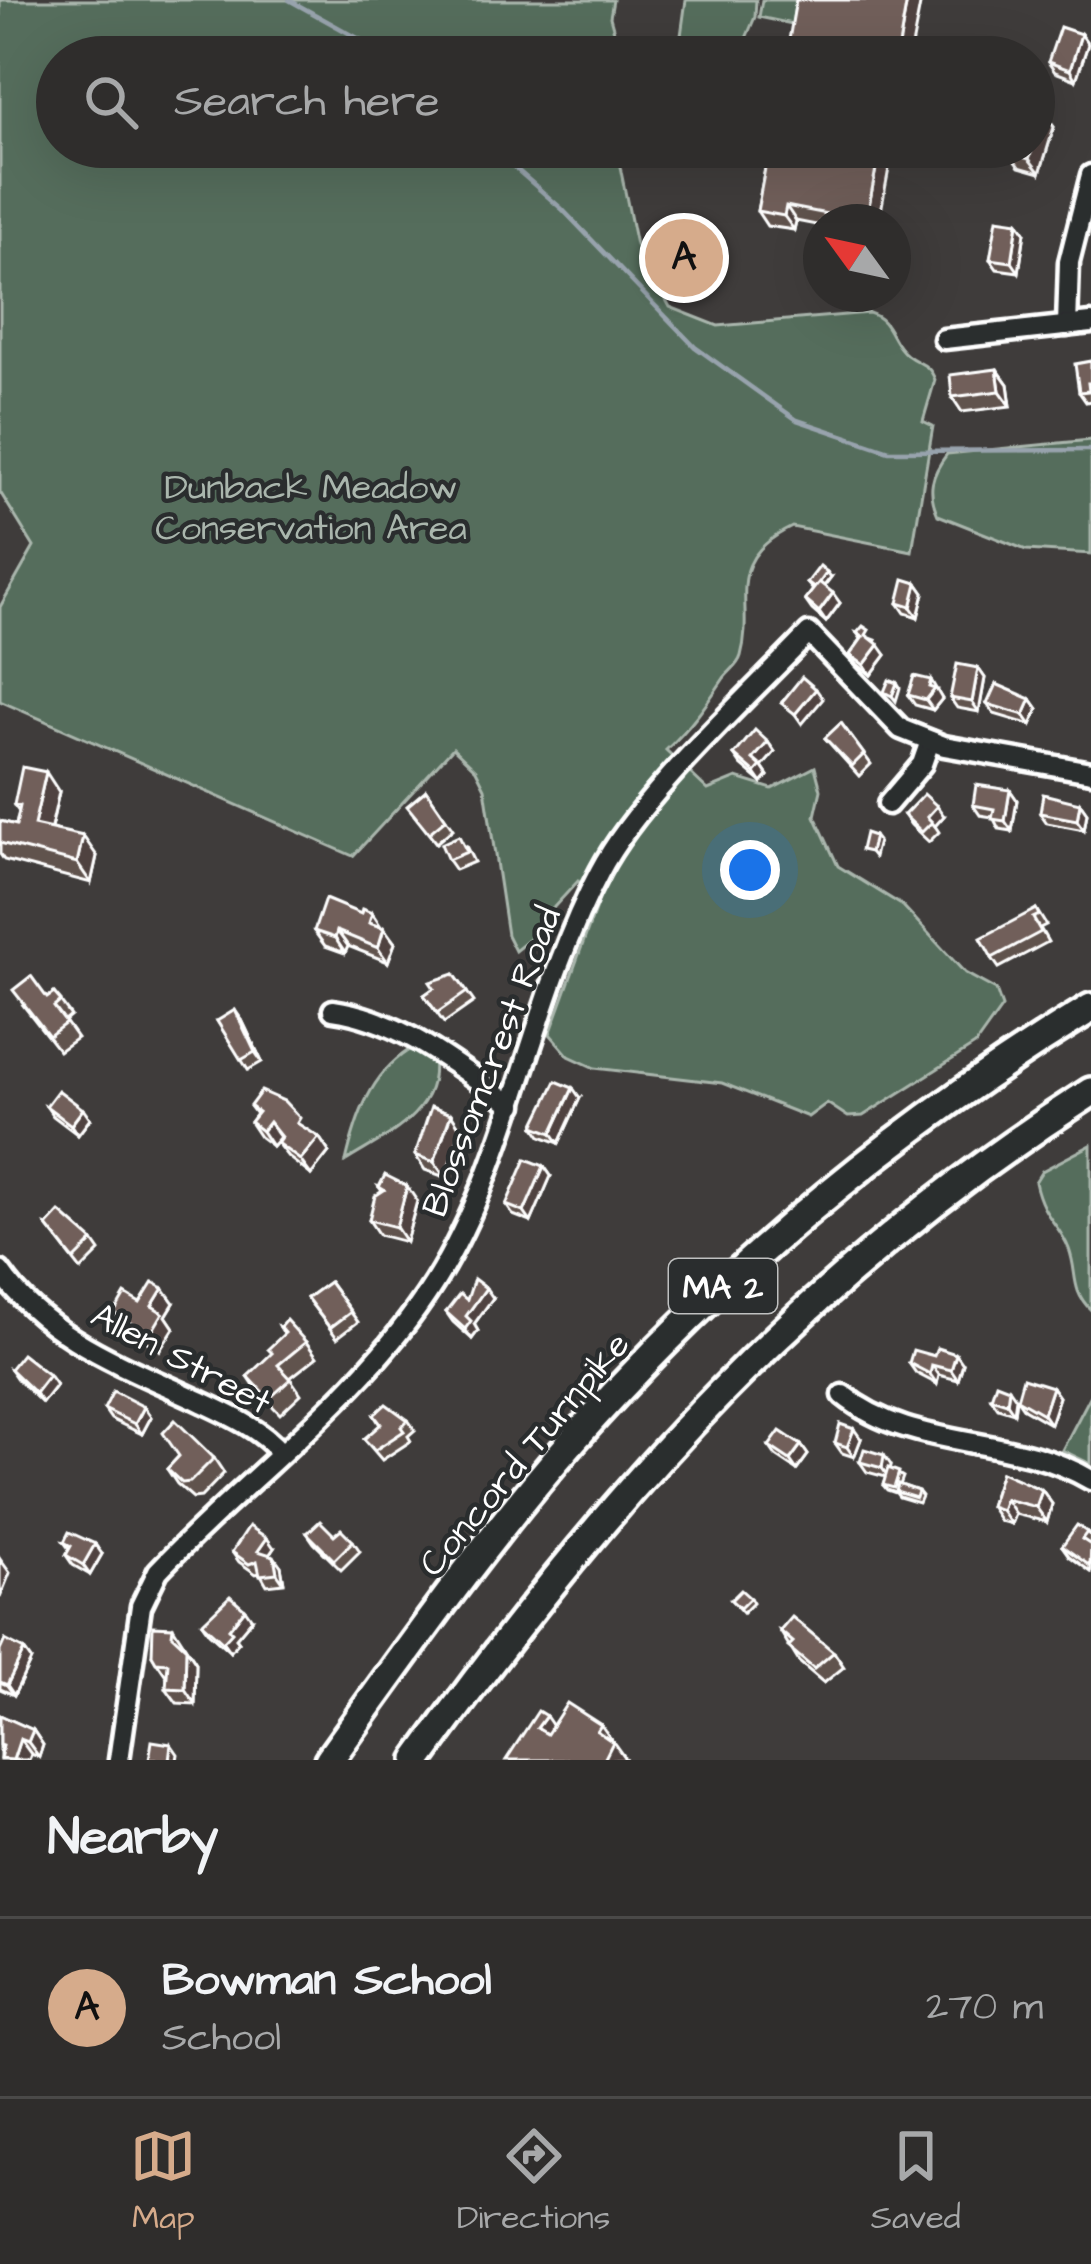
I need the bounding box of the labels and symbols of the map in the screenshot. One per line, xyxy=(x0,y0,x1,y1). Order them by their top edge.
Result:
north arrow xyxy=(803,204,911,312)
pin: A xyxy=(645,213,723,303)
park label: Dunback Meadow Conservation Area xyxy=(155,462,467,554)
your location xyxy=(720,840,780,900)
street label: Blossomcrest Road xyxy=(410,900,575,1224)
road number: MA 2 xyxy=(669,1259,777,1313)
street label: Allen Street xyxy=(82,1290,280,1428)
street label: Concord Turnpike xyxy=(407,1321,643,1588)

